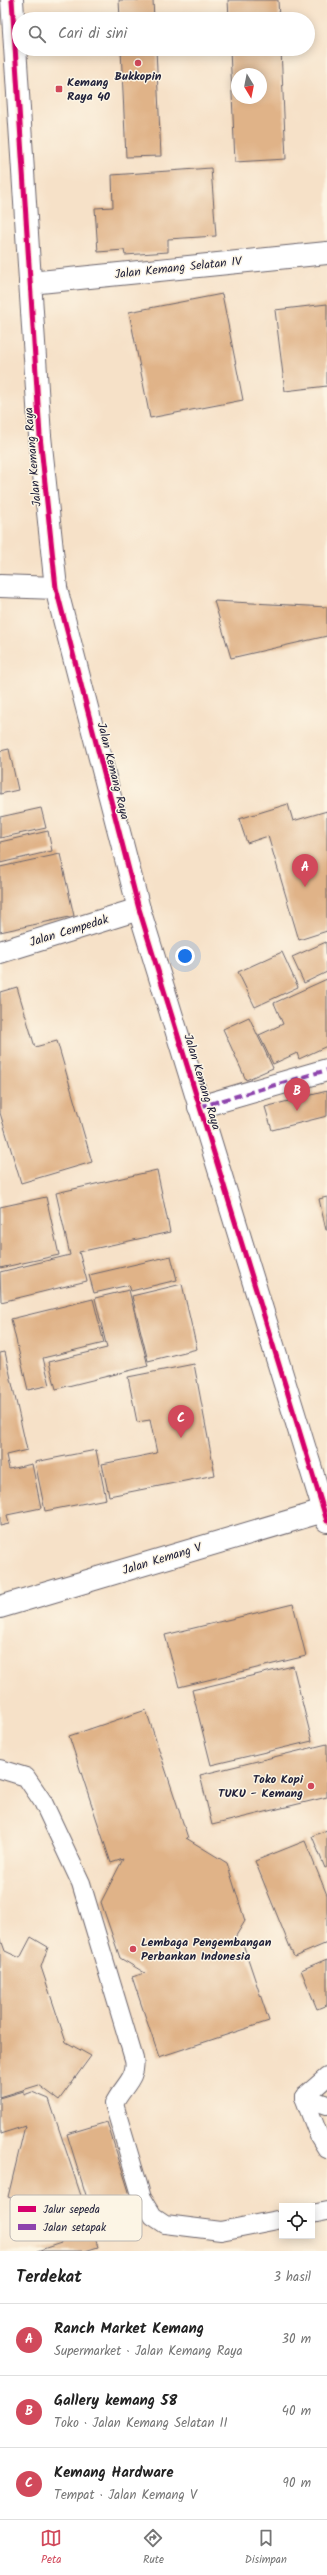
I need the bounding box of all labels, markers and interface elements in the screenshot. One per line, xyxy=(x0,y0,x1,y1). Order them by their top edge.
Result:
search box xyxy=(12,12,315,56)
text: Cari di sini xyxy=(58,22,127,46)
icon: search xyxy=(26,23,48,45)
marker: Bukkopin xyxy=(133,58,143,68)
place label: Bukkopin xyxy=(115,67,162,86)
north arrow xyxy=(231,68,267,104)
place label: Kemang Raya 40 xyxy=(67,73,111,106)
marker: Kemang Raya 40 xyxy=(54,84,64,94)
street label: Jalan Kemang Selatan IV xyxy=(114,252,244,284)
street label: Jalan Kemang Raya xyxy=(19,406,47,507)
street label: Jalan Kemang Raya xyxy=(92,720,134,822)
pin: A xyxy=(292,854,318,887)
street label: Jalan Cempedak xyxy=(27,910,111,952)
your location xyxy=(175,946,195,966)
street label: Jalan Kemang Raya xyxy=(178,1032,226,1133)
pin: B xyxy=(284,1078,310,1111)
pin: C xyxy=(168,1405,194,1438)
street label: Jalan Kemang V xyxy=(120,1537,206,1580)
place label: Toko Kopi TUKU - Kemang xyxy=(218,1770,304,1803)
marker: Toko Kopi TUKU - Kemang xyxy=(306,1781,316,1791)
place label: Lembaga Pengembangan Perbankan Indonesia xyxy=(141,1933,272,1966)
marker: Lembaga Pengembangan Perbankan Indonesia xyxy=(128,1944,138,1954)
legend xyxy=(10,2195,142,2241)
text: Jalur sepeda xyxy=(43,2201,100,2219)
map controls xyxy=(279,2203,315,2239)
button: locate xyxy=(279,2203,315,2239)
text: Jalan setapak xyxy=(43,2219,107,2237)
text: Terdekat xyxy=(16,2264,82,2291)
text: 3 hasil xyxy=(273,2267,311,2288)
text: Ranch Market Kemang xyxy=(54,2317,204,2341)
text: A xyxy=(25,2329,33,2350)
text: 30 m xyxy=(282,2329,311,2350)
text: Supermarket · Jalan Kemang Raya xyxy=(54,2341,243,2362)
text: Gallery kemang 58 xyxy=(54,2389,177,2413)
text: B xyxy=(25,2401,33,2422)
text: 40 m xyxy=(282,2401,311,2422)
text: Toko · Jalan Kemang Selatan II xyxy=(54,2413,228,2434)
text: Kemang Hardware xyxy=(54,2461,174,2485)
text: C xyxy=(25,2473,33,2494)
text: 90 m xyxy=(283,2473,311,2494)
text: Tempat · Jalan Kemang V xyxy=(54,2485,197,2506)
tab: Peta xyxy=(40,2527,62,2569)
tab: Rute xyxy=(142,2527,164,2569)
tab: Disimpan xyxy=(245,2527,287,2569)

